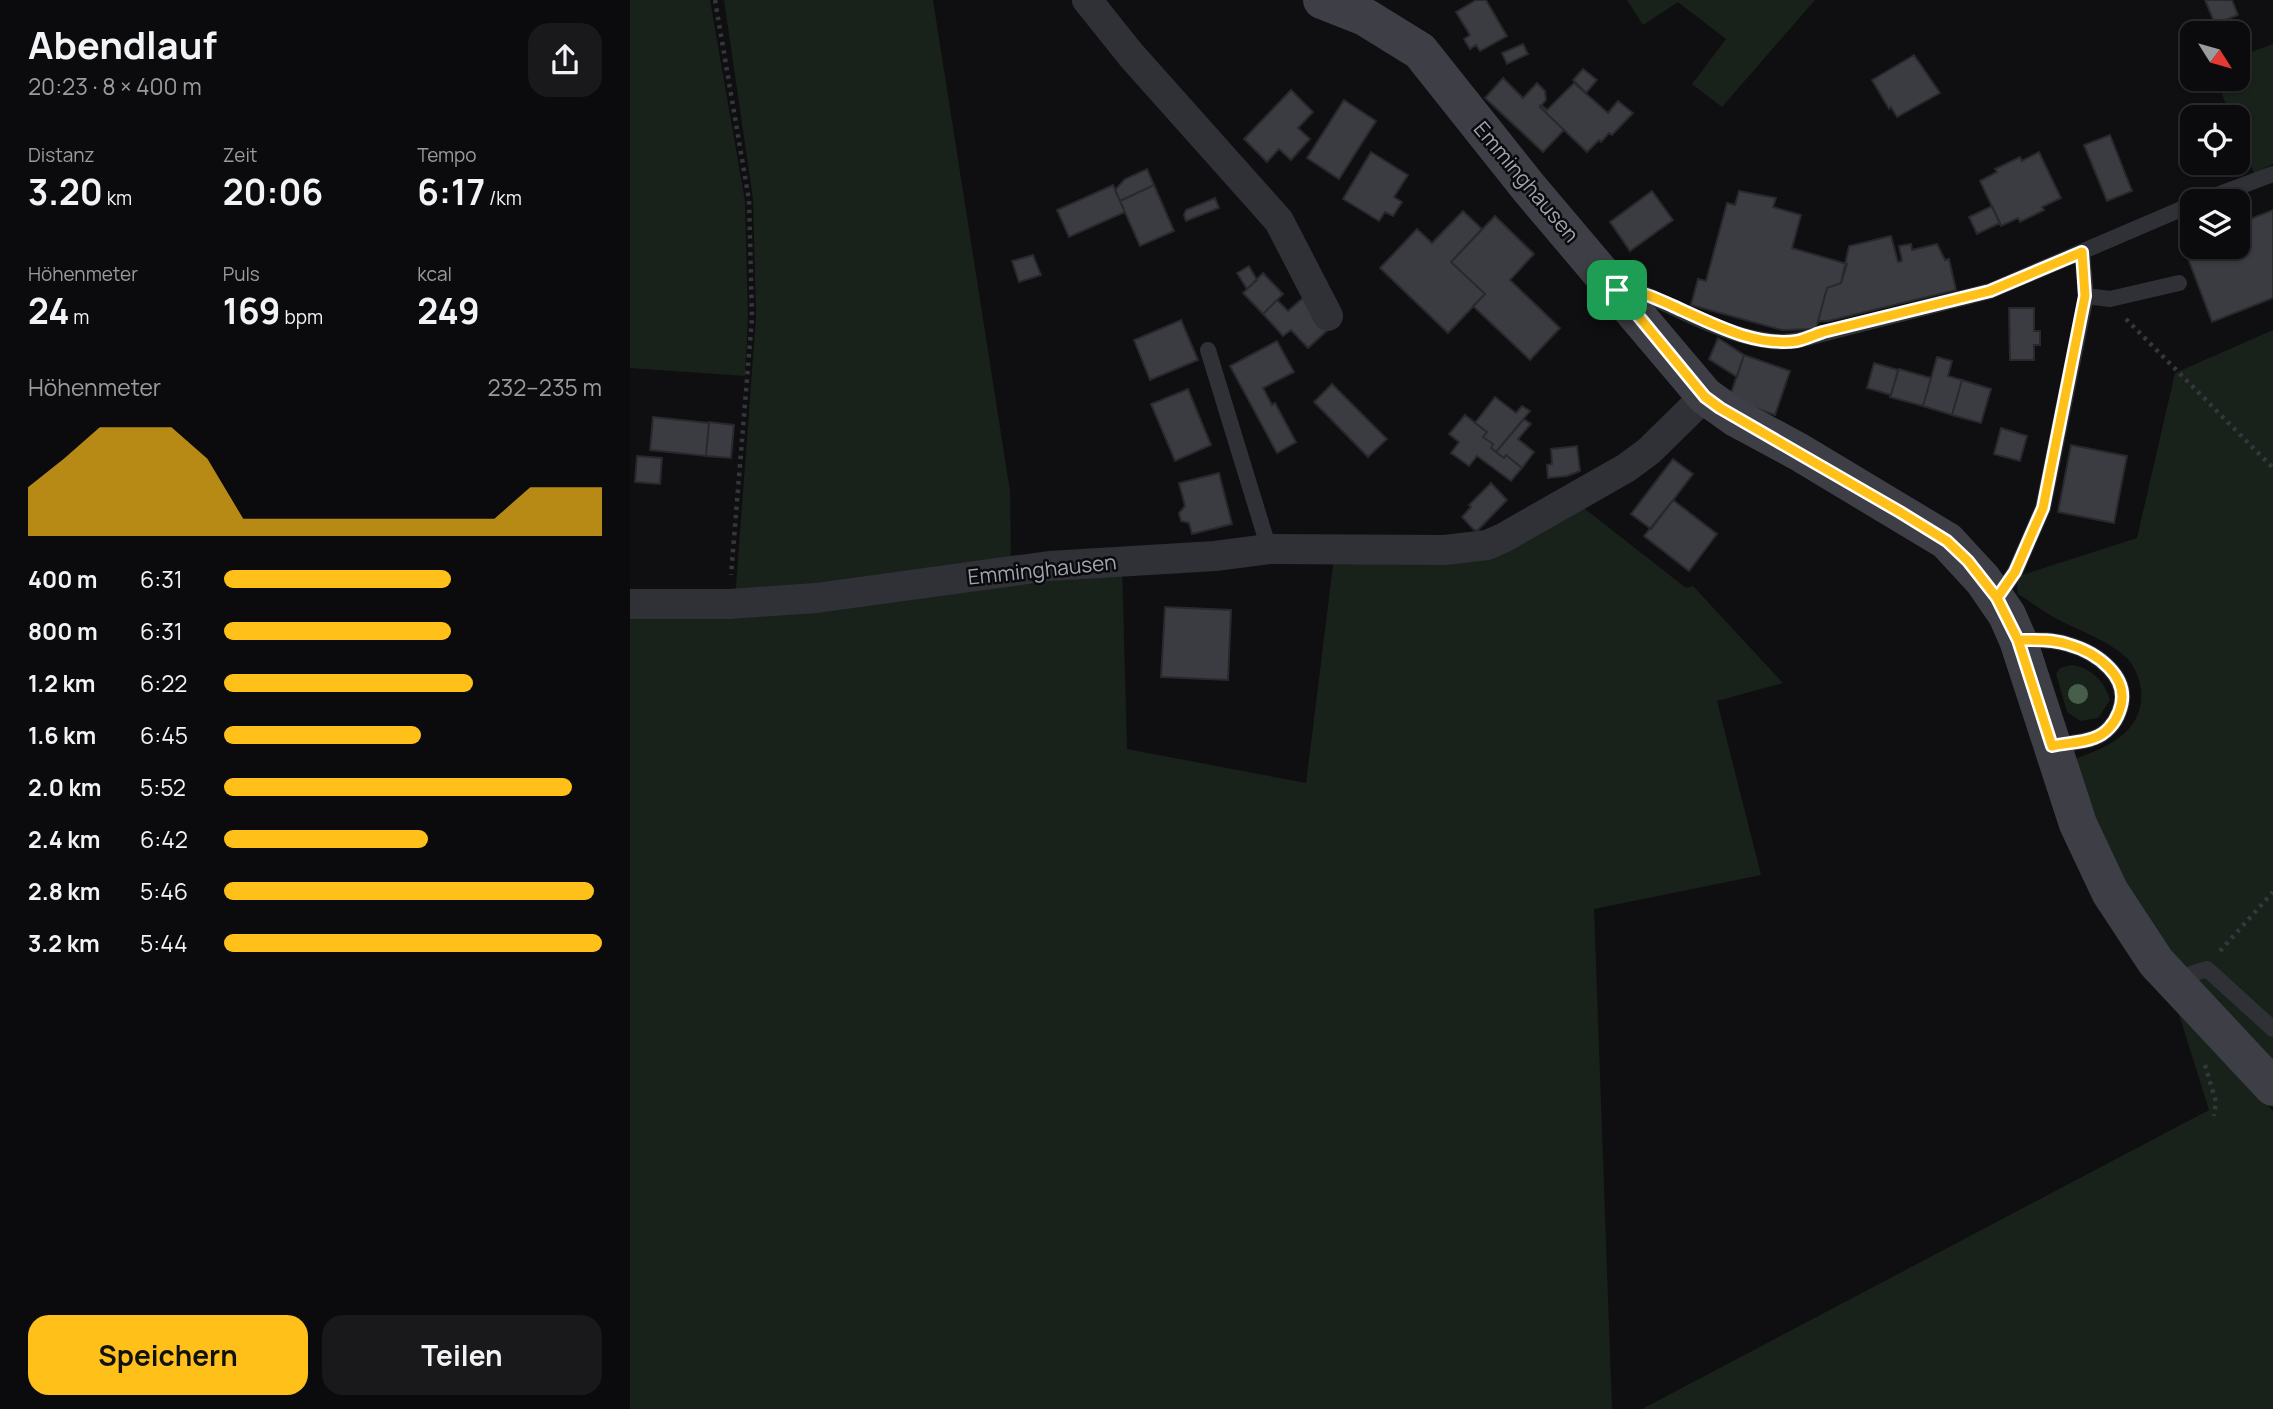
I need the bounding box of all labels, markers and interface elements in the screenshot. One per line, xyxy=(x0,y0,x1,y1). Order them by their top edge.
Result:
text: Abendlauf xyxy=(28,18,217,70)
north arrow xyxy=(2180,21,2250,91)
map controls xyxy=(2180,21,2250,259)
button: share xyxy=(528,23,602,97)
text: 20:23 · 8 × 400 m xyxy=(28,70,202,102)
button: locate xyxy=(2180,105,2250,175)
street label: Emminghausen xyxy=(1468,115,1586,248)
text: Distanz xyxy=(28,142,95,168)
text: Zeit xyxy=(223,142,257,168)
text: Tempo xyxy=(417,142,477,168)
text: 3.20 xyxy=(28,168,103,216)
text: 20:06 xyxy=(223,168,323,216)
text: 6:17 xyxy=(417,168,485,216)
text: km xyxy=(103,185,132,211)
text: /km xyxy=(485,185,522,211)
button: layers xyxy=(2180,189,2250,259)
pin xyxy=(1587,260,1647,320)
text: Höhenmeter xyxy=(28,261,138,287)
text: Puls xyxy=(223,261,260,287)
text: kcal xyxy=(417,261,452,287)
icon: arrive xyxy=(1598,271,1636,309)
text: 24 xyxy=(28,287,69,335)
text: 169 xyxy=(223,287,281,335)
text: 249 xyxy=(417,287,480,335)
text: m xyxy=(69,304,89,330)
text: bpm xyxy=(281,304,323,330)
text: Höhenmeter xyxy=(28,371,161,403)
text: 232–235 m xyxy=(487,371,602,403)
street label: Emminghausen xyxy=(966,547,1118,591)
text: 400 m xyxy=(28,563,98,595)
text: 6:31 xyxy=(140,563,183,595)
text: 800 m xyxy=(28,615,98,647)
text: 6:31 xyxy=(140,615,183,647)
text: 1.2 km xyxy=(28,667,95,699)
text: 6:22 xyxy=(140,667,187,699)
text: 1.6 km xyxy=(28,719,96,751)
text: 6:45 xyxy=(140,719,188,751)
text: 2.0 km xyxy=(28,771,101,803)
text: 5:52 xyxy=(140,771,186,803)
text: 2.4 km xyxy=(28,823,100,855)
text: 6:42 xyxy=(140,823,188,855)
text: 2.8 km xyxy=(28,875,100,907)
text: 5:46 xyxy=(140,875,188,907)
text: 3.2 km xyxy=(28,927,100,959)
text: 5:44 xyxy=(140,927,188,959)
button: Speichern xyxy=(28,1315,308,1395)
button: Teilen xyxy=(322,1315,602,1395)

